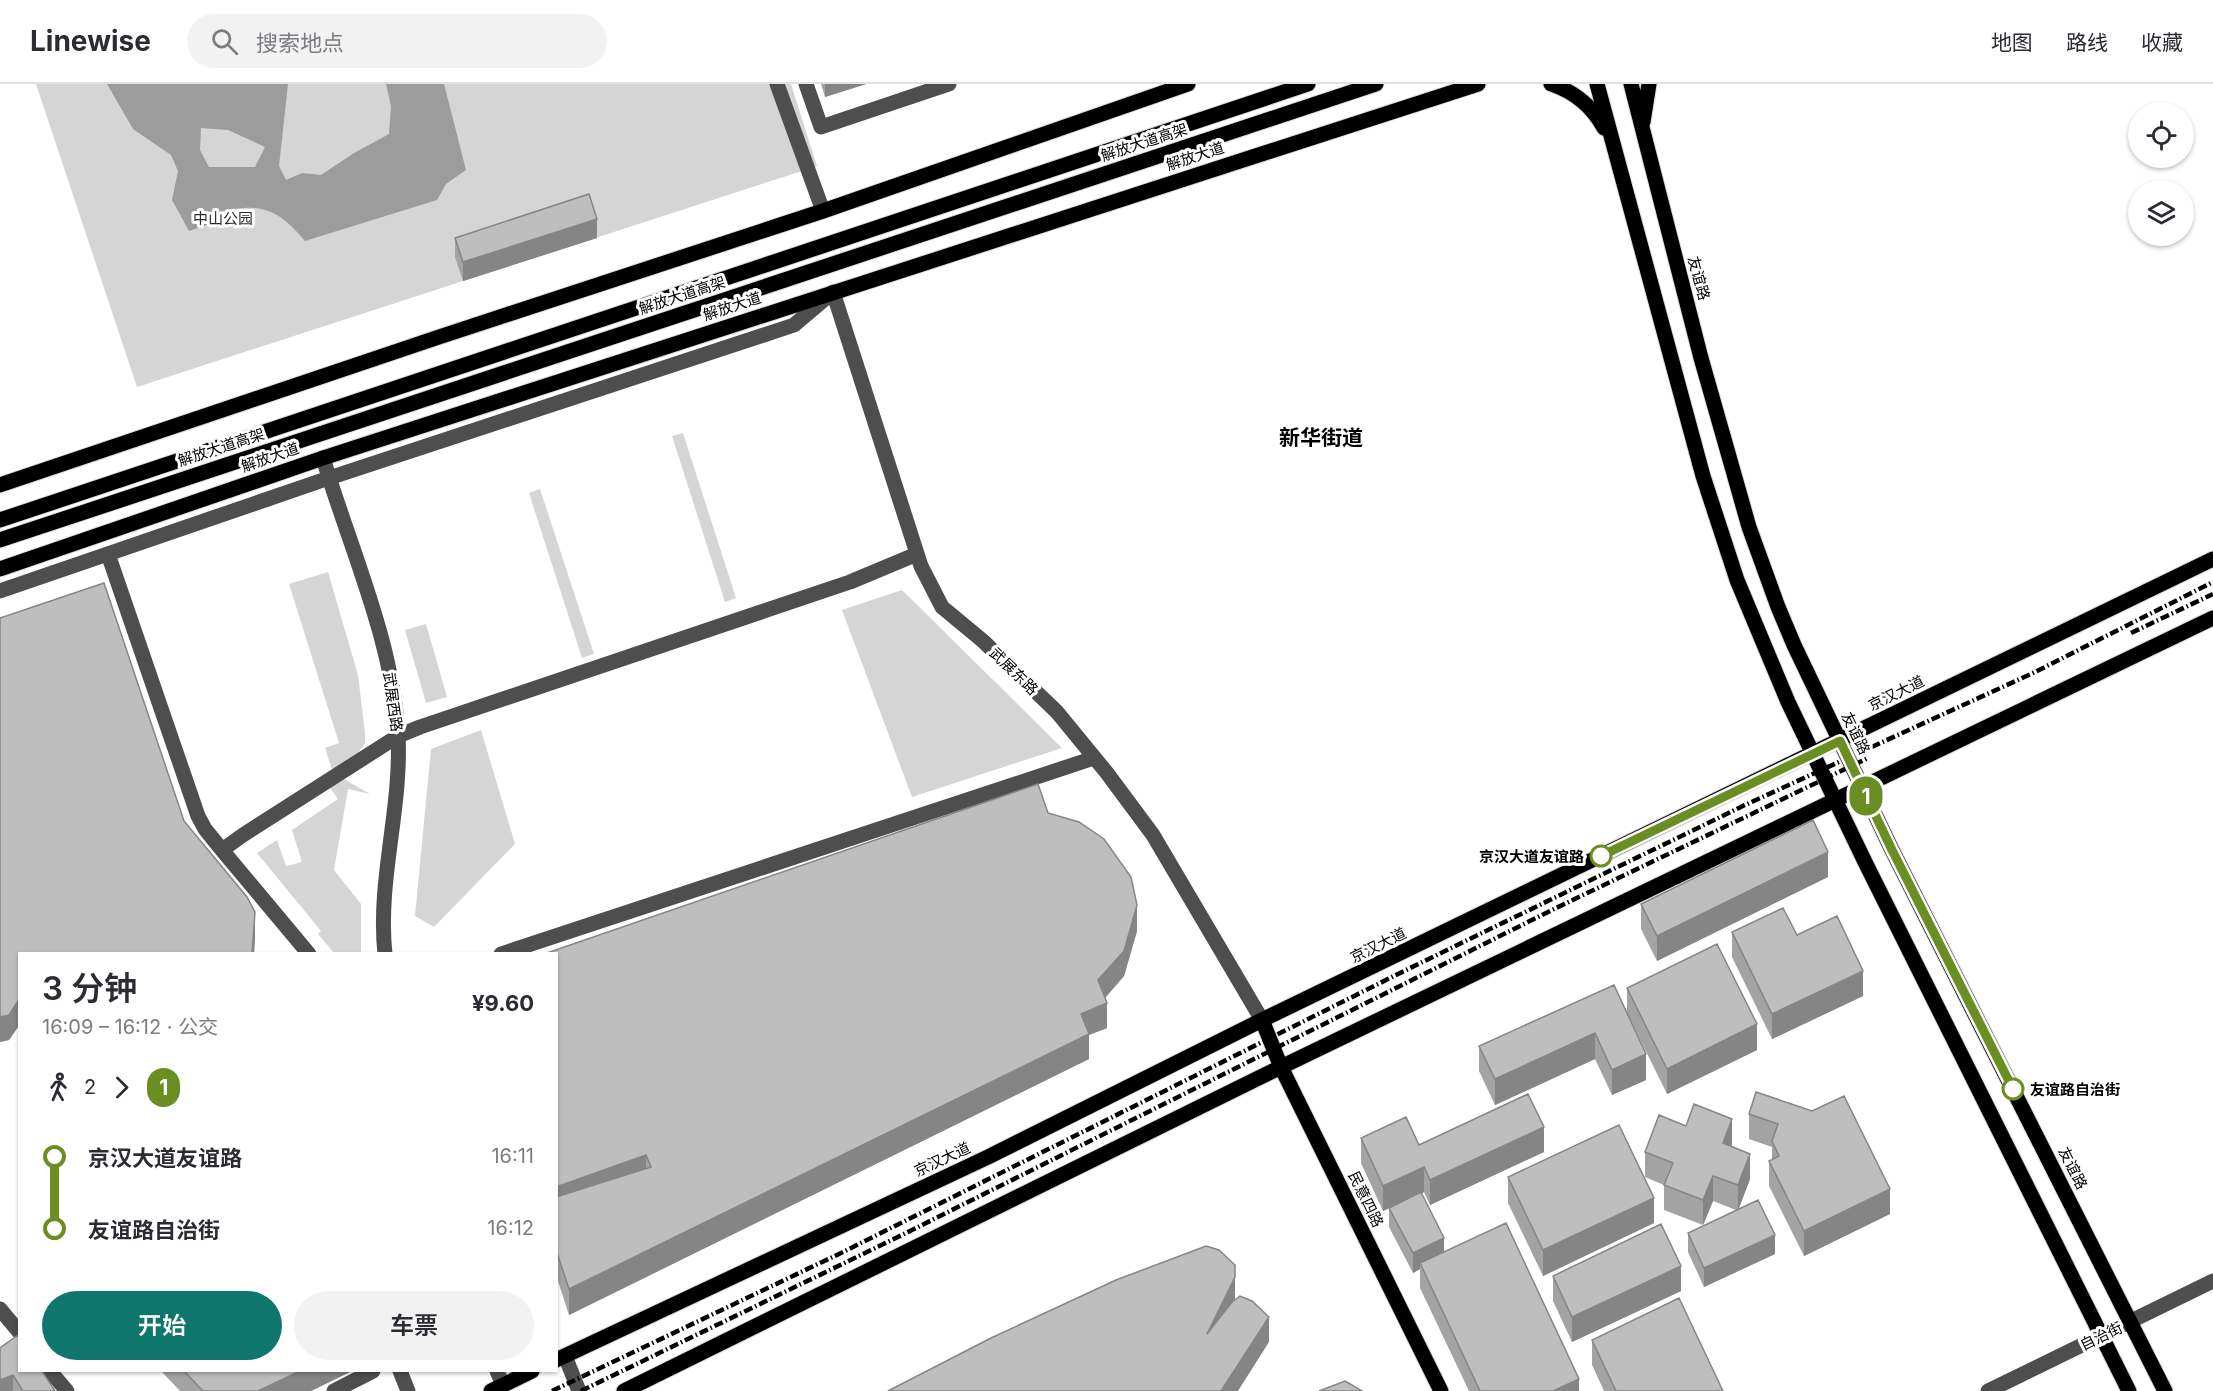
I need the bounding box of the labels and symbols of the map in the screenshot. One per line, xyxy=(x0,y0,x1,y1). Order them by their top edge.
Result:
street label: 解放大道高架 xyxy=(1098,119,1190,165)
street label: 解放大道 xyxy=(1164,138,1226,174)
park label: 中山公园 xyxy=(193,209,253,228)
street label: 友谊路 xyxy=(1684,254,1714,302)
street label: 解放大道高架 xyxy=(636,272,728,318)
street label: 解放大道 xyxy=(701,288,763,324)
street label: 解放大道高架 xyxy=(175,424,267,470)
district label: 新华街道 xyxy=(1279,425,1363,450)
street label: 解放大道 xyxy=(239,438,301,476)
street label: 武展东路 xyxy=(986,643,1042,699)
street label: 武展西路 xyxy=(379,671,407,733)
street label: 京汉大道 xyxy=(1865,671,1927,715)
street label: 友谊路 xyxy=(1838,709,1874,757)
line badge: 1 xyxy=(1846,776,1886,816)
marker: 京汉大道友谊路 xyxy=(1590,845,1612,867)
place label: 京汉大道友谊路 xyxy=(1479,847,1584,866)
street label: 京汉大道 xyxy=(1347,923,1409,967)
marker: 友谊路自治街 xyxy=(2002,1078,2024,1100)
place label: 友谊路自治街 xyxy=(2030,1080,2120,1099)
street label: 京汉大道 xyxy=(911,1138,973,1180)
street label: 友谊路 xyxy=(2054,1144,2092,1192)
street label: 民意四路 xyxy=(1344,1168,1388,1230)
street label: 自治街 xyxy=(2077,1318,2125,1354)

